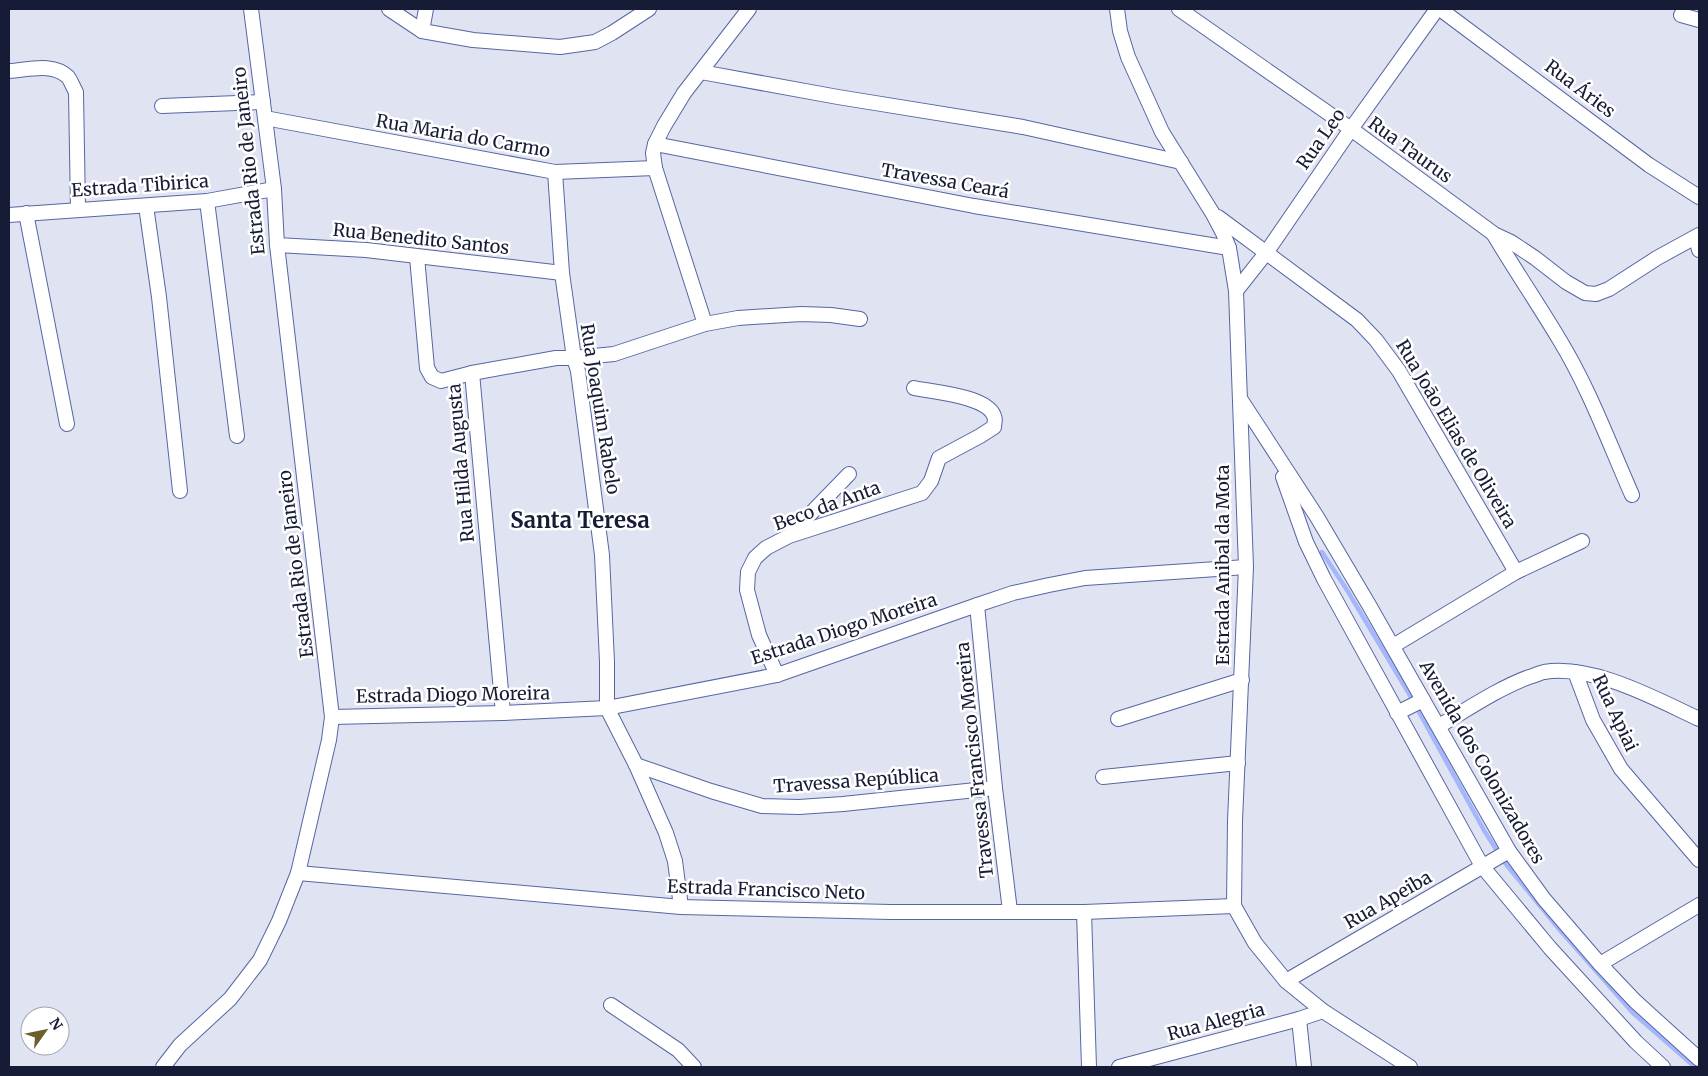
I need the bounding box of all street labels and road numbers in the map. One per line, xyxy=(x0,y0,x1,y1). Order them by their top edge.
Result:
street label: Rua Áries xyxy=(1540,55,1620,123)
street label: Estrada Rio de Janeiro xyxy=(227,66,270,256)
street label: Rua Leo xyxy=(1291,104,1350,174)
street label: Rua Maria do Carmo xyxy=(374,109,552,162)
street label: Rua Taurus xyxy=(1364,111,1457,188)
street label: Travessa Ceará xyxy=(879,158,1011,203)
street label: Estrada Tibirica xyxy=(71,169,210,202)
street label: Rua Benedito Santos xyxy=(332,218,511,259)
street label: Rua Joaquim Rabelo xyxy=(576,322,625,496)
street label: Rua Joāo Elias de Oliveira xyxy=(1391,335,1522,533)
street label: Rua Hilda Augusta xyxy=(442,382,479,543)
street label: Estrada Anibal da Mota xyxy=(1211,464,1234,666)
street label: Estrada Rio de Janeiro xyxy=(273,469,318,659)
street label: Beco da Anta xyxy=(770,475,884,535)
street label: Estrada Diogo Moreira xyxy=(748,587,940,669)
street label: Travessa Francisco Moreira xyxy=(951,641,998,879)
street label: Avenida dos Colonizadores xyxy=(1414,655,1550,868)
street label: Rua Apiai xyxy=(1588,671,1643,755)
street label: Estrada Diogo Moreira xyxy=(356,681,551,708)
street label: Travessa República xyxy=(773,763,940,798)
street label: Rua Apeiba xyxy=(1340,865,1436,934)
street label: Estrada Francisco Neto xyxy=(667,875,865,904)
street label: Rua Alegria xyxy=(1165,997,1268,1046)

